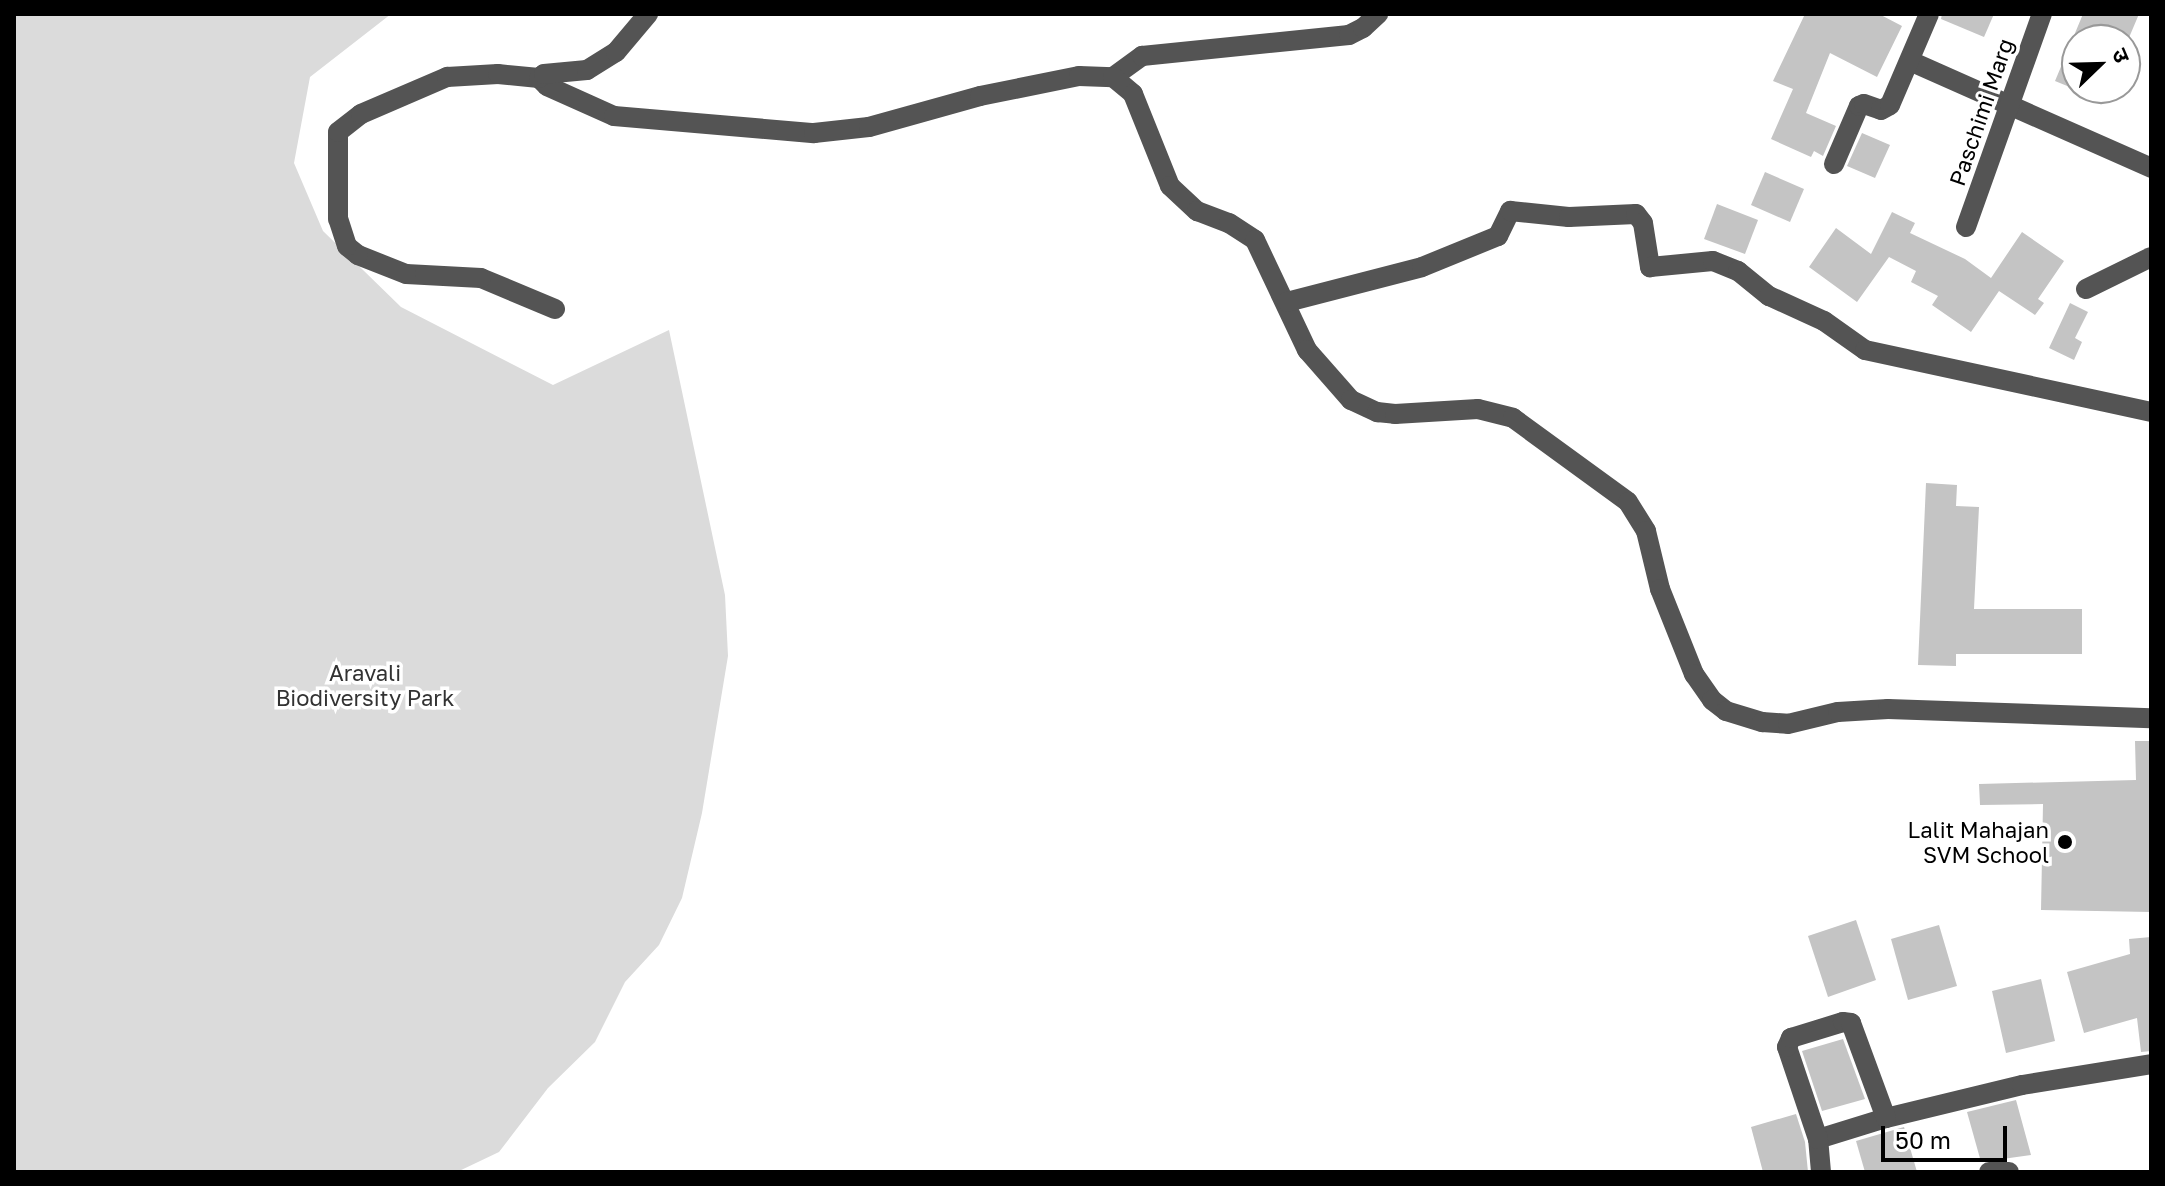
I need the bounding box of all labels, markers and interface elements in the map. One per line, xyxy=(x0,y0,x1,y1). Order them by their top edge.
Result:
north arrow xyxy=(2061,24,2141,104)
street label: Paschimi Marg xyxy=(1943,35,2019,189)
text: उ xyxy=(2107,44,2137,66)
park label: Aravali Biodiversity Park xyxy=(276,659,454,710)
place label: Lalit Mahajan SVM School xyxy=(1907,816,2049,868)
marker: Lalit Mahajan SVM School xyxy=(2056,833,2074,851)
scale bar xyxy=(1885,1110,2011,1160)
text: 50 m xyxy=(1895,1125,1951,1154)

